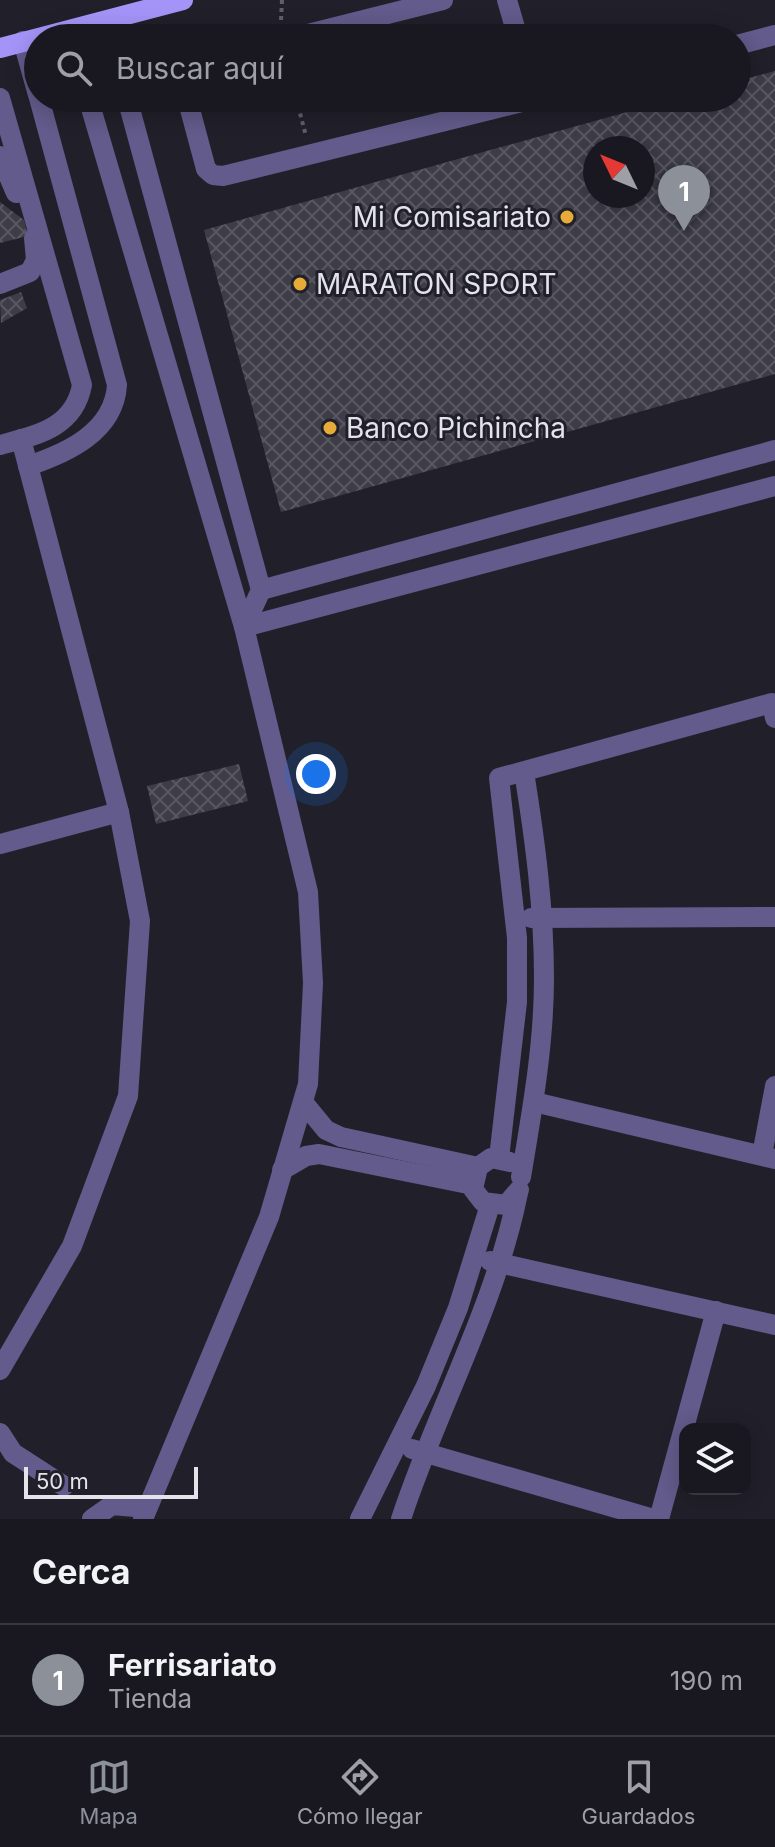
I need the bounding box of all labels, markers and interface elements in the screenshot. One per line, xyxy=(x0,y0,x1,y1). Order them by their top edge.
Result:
search box xyxy=(24,24,751,112)
icon: search xyxy=(52,46,96,90)
text: Buscar aquí xyxy=(116,50,283,86)
north arrow xyxy=(583,136,655,208)
pin: 1 xyxy=(658,165,710,231)
place label: Mi Comisariato xyxy=(353,200,551,234)
marker: Mi Comisariato xyxy=(558,208,576,226)
place label: MARATON SPORT xyxy=(316,267,557,301)
marker: MARATON SPORT xyxy=(291,275,309,293)
place label: Banco Pichincha xyxy=(346,411,566,445)
marker: Banco Pichincha xyxy=(321,419,339,437)
your location xyxy=(296,754,336,794)
map controls xyxy=(679,1423,751,1495)
button: layers xyxy=(679,1423,751,1495)
scale bar xyxy=(24,1463,198,1499)
text: 50 m xyxy=(36,1468,89,1494)
text: Cerca xyxy=(32,1551,131,1592)
text: Ferrisariato xyxy=(108,1647,277,1683)
text: 1 xyxy=(52,1665,64,1696)
text: 190 m xyxy=(670,1665,743,1696)
text: Tienda xyxy=(108,1683,192,1714)
tab: Mapa xyxy=(80,1755,138,1829)
tab: Cómo llegar xyxy=(297,1755,422,1829)
tab: Guardados xyxy=(582,1755,695,1829)

